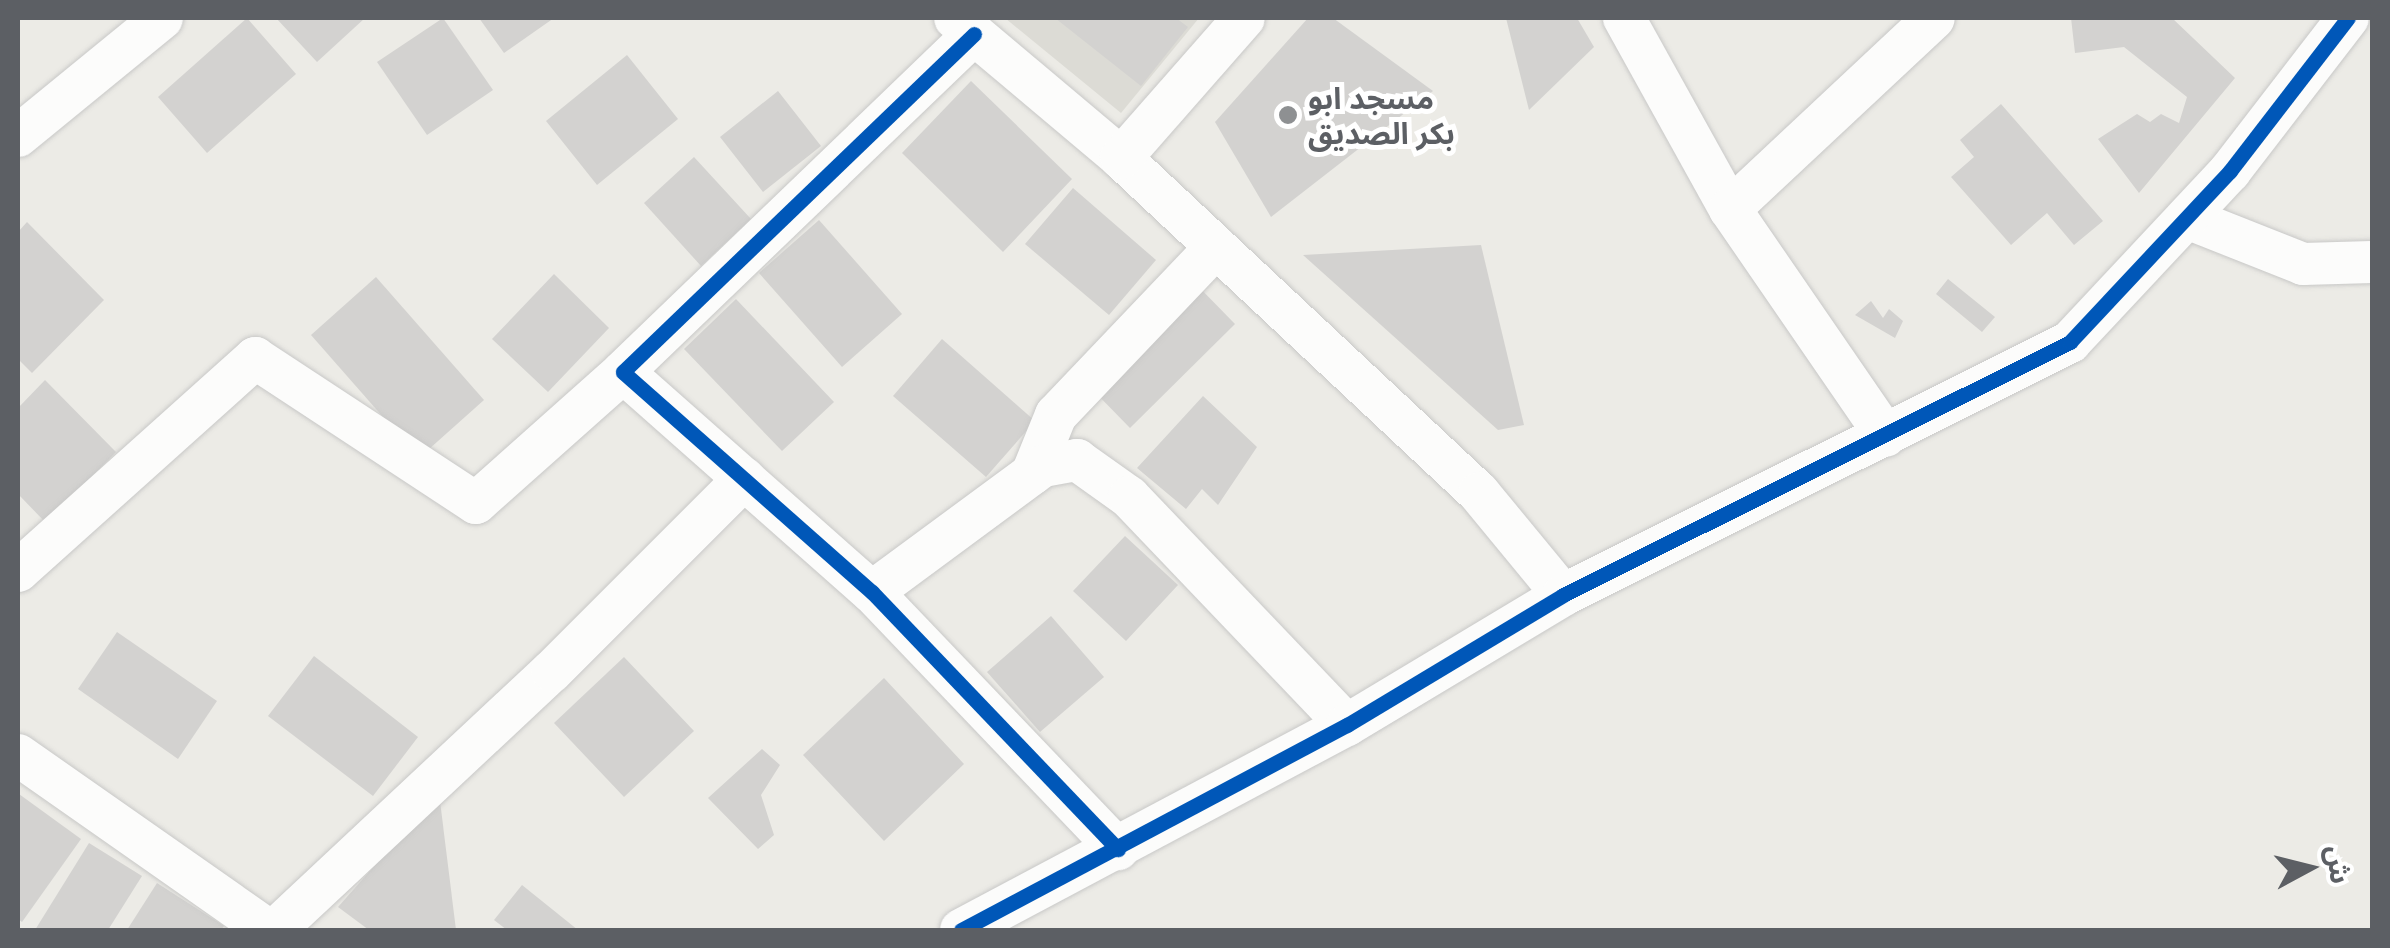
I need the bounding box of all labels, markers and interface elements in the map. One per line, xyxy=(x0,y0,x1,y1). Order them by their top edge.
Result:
place label: مسجد ابو بكر الصديق xyxy=(1308,80,1455,150)
marker: مسجد ابو بكر الصديق xyxy=(1277,104,1299,126)
north arrow xyxy=(2260,818,2360,918)
text: ش xyxy=(2319,843,2361,886)

